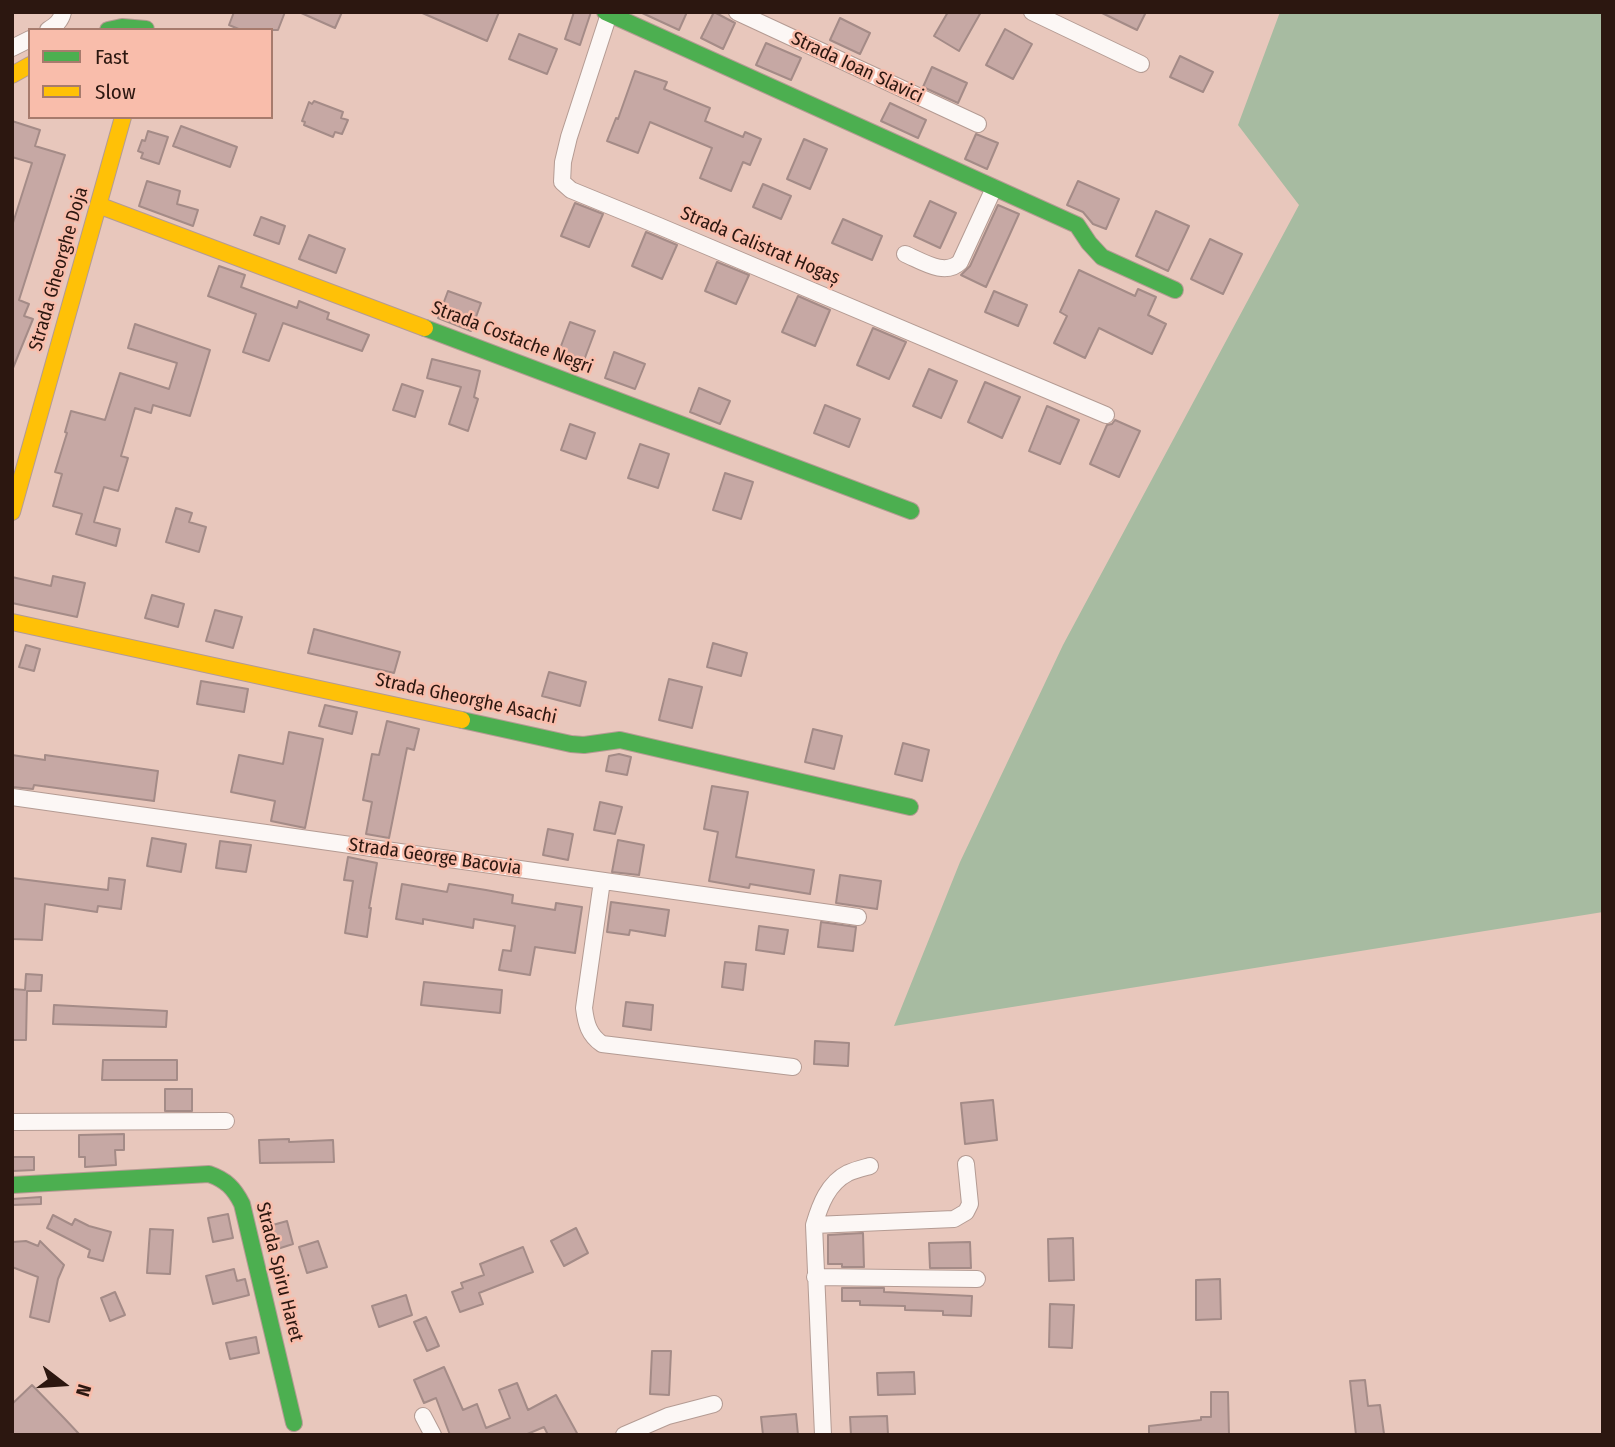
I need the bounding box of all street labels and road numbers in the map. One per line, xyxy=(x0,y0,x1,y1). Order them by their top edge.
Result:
street label: Strada Ioan Slavici xyxy=(787,27,927,109)
street label: Strada Gheorghe Doja xyxy=(25,184,93,354)
street label: Strada Calistrat Hogaș xyxy=(677,202,843,290)
street label: Strada Costache Negri xyxy=(428,297,596,379)
street label: Strada Gheorghe Asachi xyxy=(373,669,559,729)
street label: Strada George Bacovia xyxy=(347,834,523,880)
street label: Strada Spiru Haret xyxy=(251,1200,307,1344)

